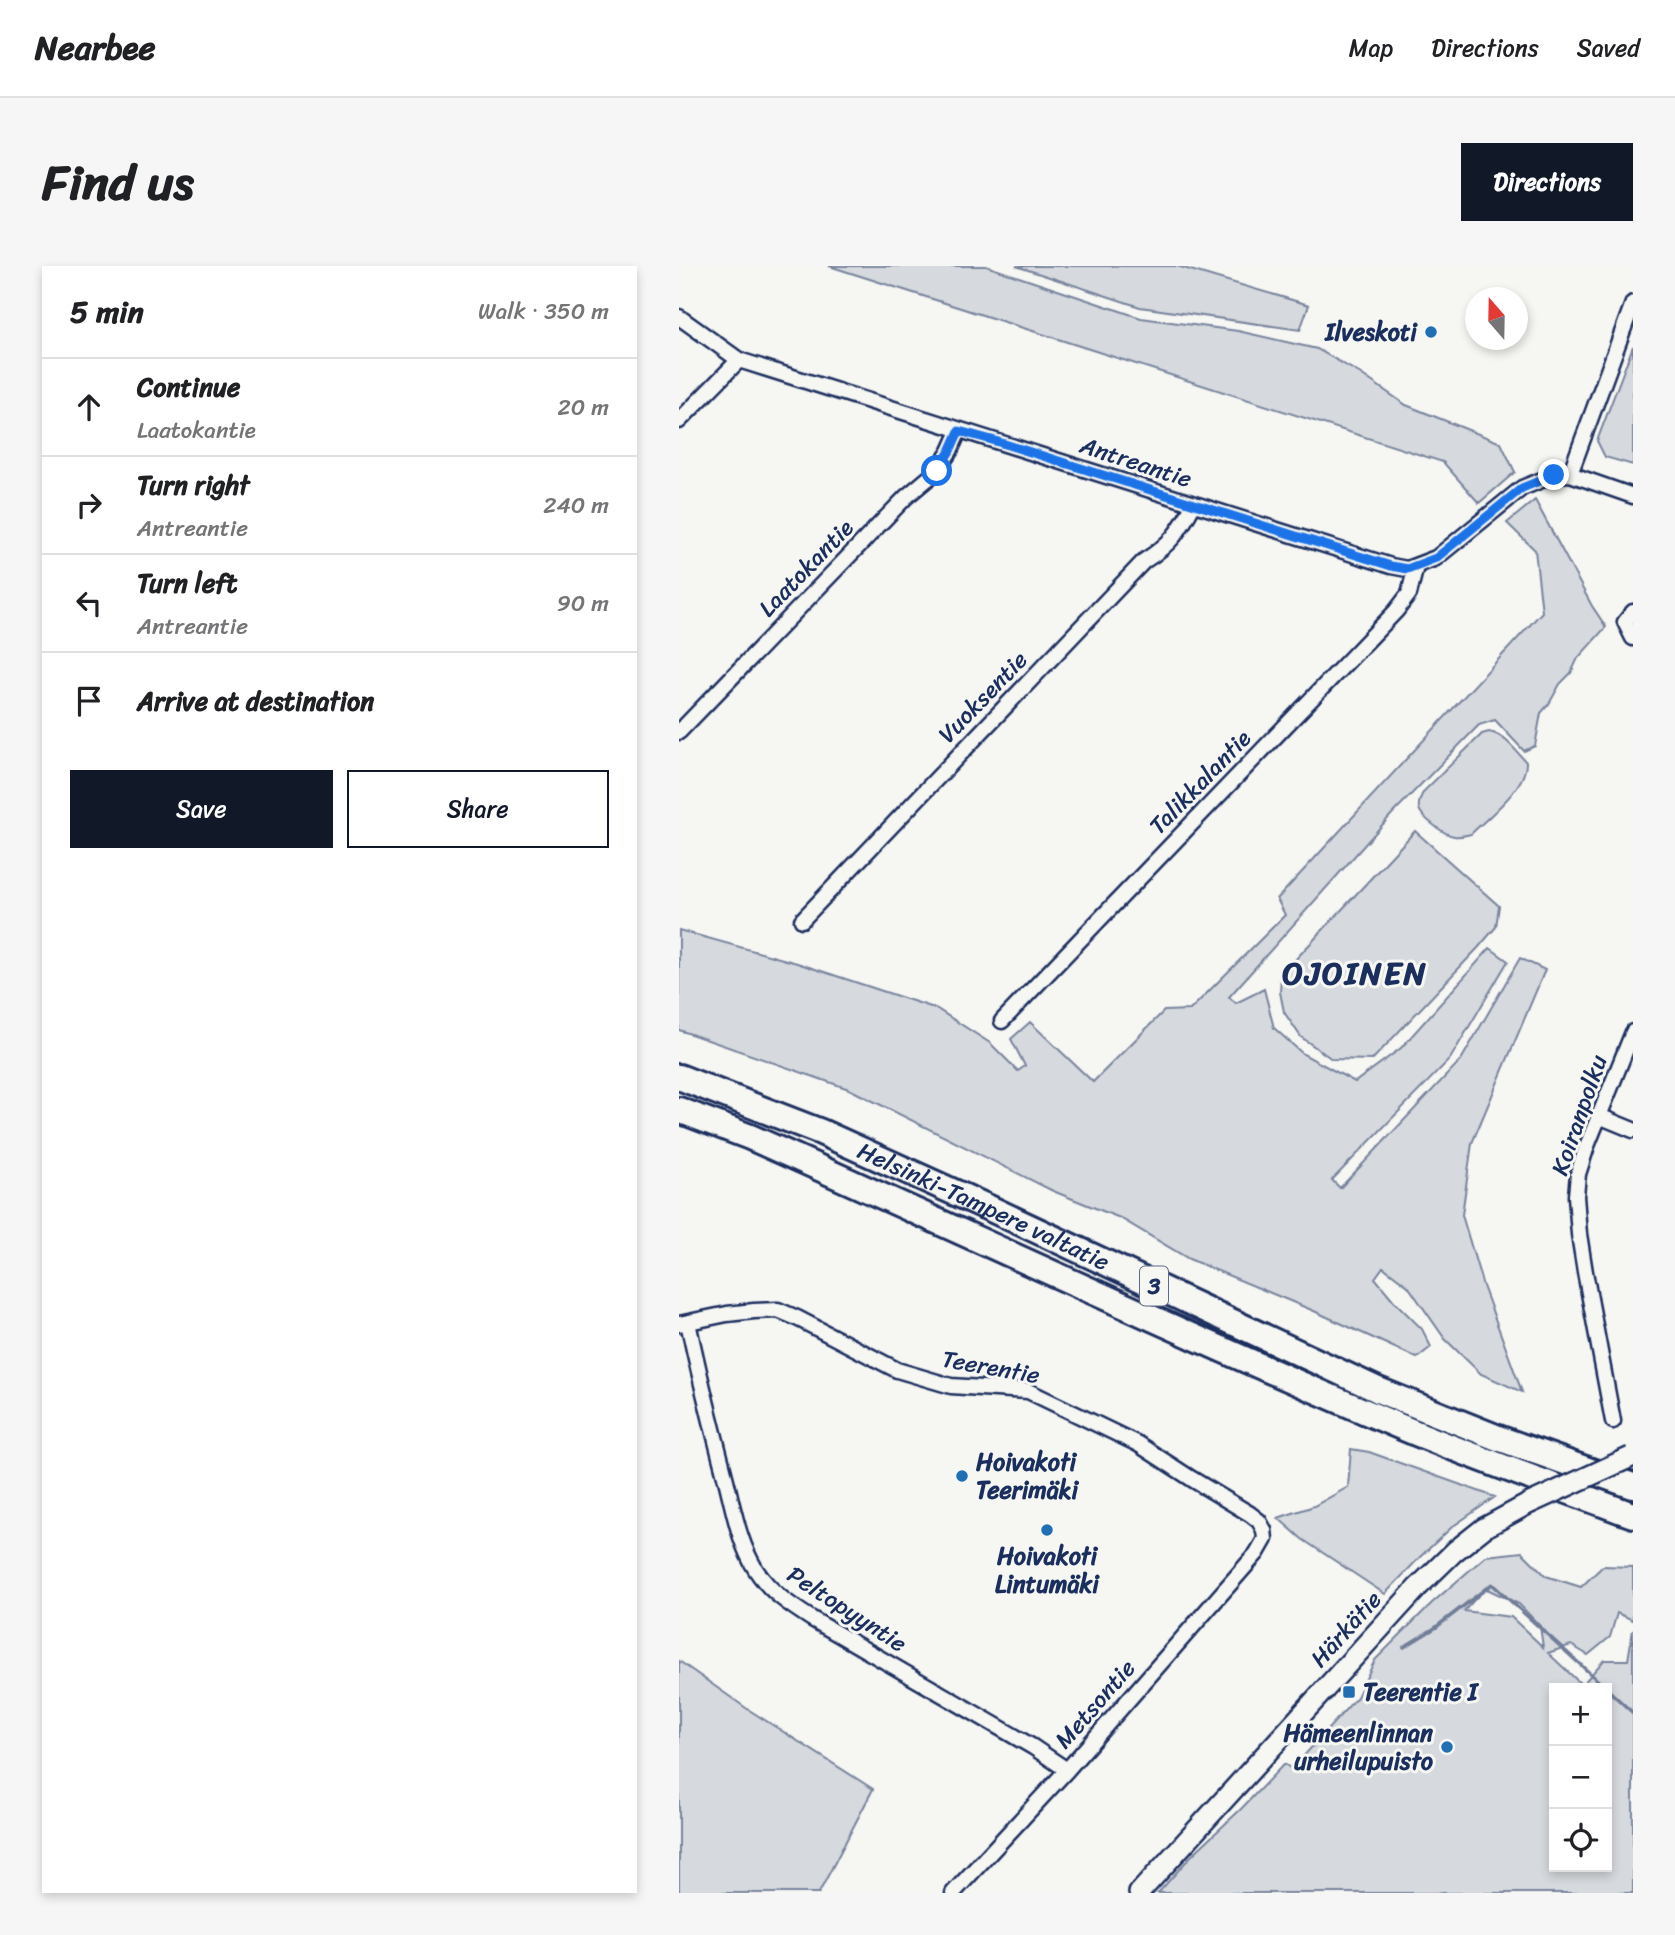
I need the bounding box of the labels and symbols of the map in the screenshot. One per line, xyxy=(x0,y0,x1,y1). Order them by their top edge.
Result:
north arrow xyxy=(1465,287,1528,350)
place label: Ilveskoti xyxy=(1323,311,1418,353)
marker: Ilveskoti xyxy=(1423,324,1439,340)
street label: Antreantie xyxy=(1074,424,1198,500)
route start xyxy=(921,455,952,486)
route end xyxy=(1538,459,1569,490)
street label: Laatokantie xyxy=(748,508,864,627)
street label: Vuoksentie xyxy=(928,641,1038,753)
street label: Talikkalantie xyxy=(1138,719,1262,845)
district label: OJOINEN xyxy=(1282,945,1428,1002)
street label: Koiranpolku xyxy=(1539,1049,1619,1181)
street label: Helsinki-Tampere valtatie xyxy=(850,1130,1117,1283)
road number: 3 xyxy=(1140,1267,1168,1306)
street label: Teerentie xyxy=(939,1338,1043,1396)
place label: Hoivakoti Teerimäki xyxy=(976,1441,1080,1511)
marker: Hoivakoti Teerimäki xyxy=(954,1468,970,1484)
marker: Hoivakoti Lintumäki xyxy=(1039,1522,1055,1538)
place label: Hoivakoti Lintumäki xyxy=(995,1535,1100,1605)
street label: Peltopyyntie xyxy=(778,1554,916,1664)
street label: Härkätie xyxy=(1300,1581,1392,1677)
street label: Metsontie xyxy=(1044,1649,1146,1759)
place label: Teerentie I xyxy=(1363,1671,1480,1713)
marker: Teerentie I xyxy=(1341,1684,1357,1700)
place label: Hämeenlinnan urheilupuisto xyxy=(1284,1712,1434,1782)
marker: Hämeenlinnan urheilupuisto xyxy=(1439,1739,1455,1755)

